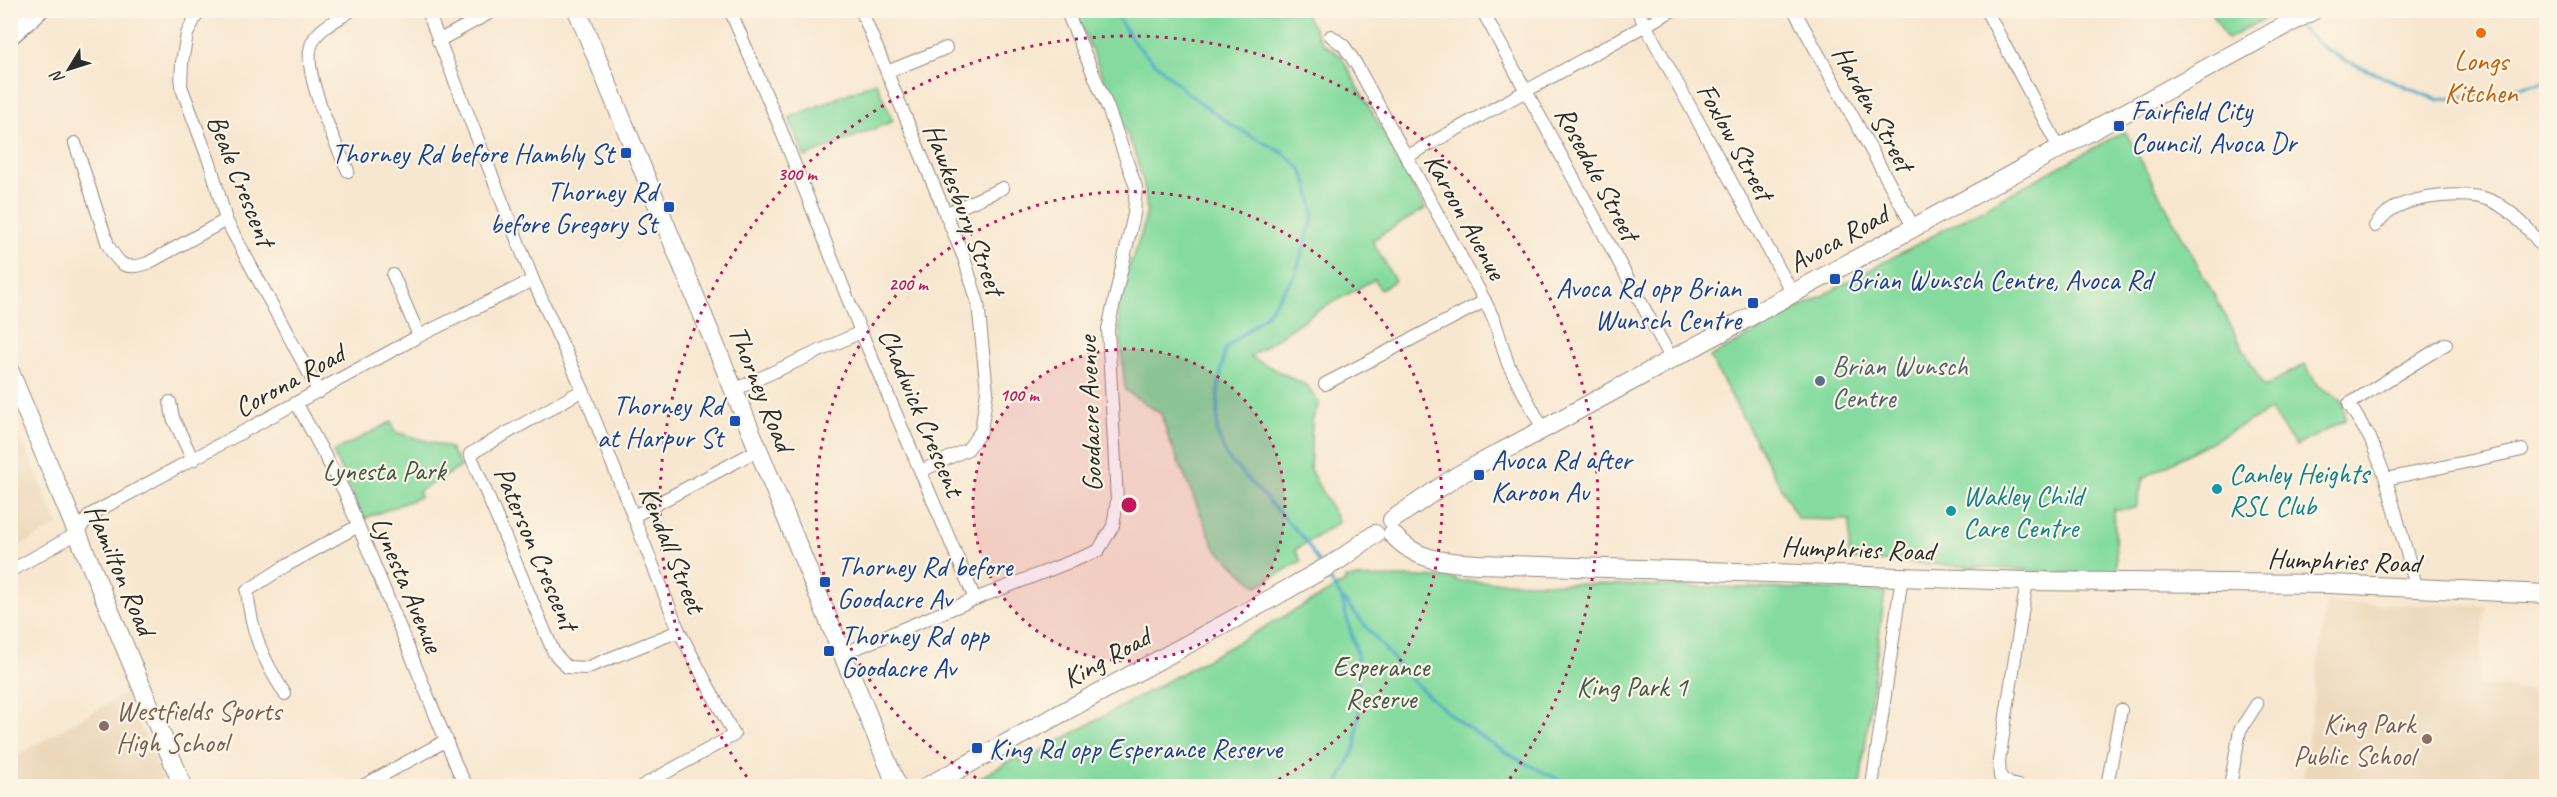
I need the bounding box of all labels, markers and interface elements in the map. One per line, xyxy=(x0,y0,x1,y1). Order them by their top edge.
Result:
marker: Longs Kitchen xyxy=(2474,26,2488,40)
north arrow xyxy=(39,39,99,99)
street label: Harden Street xyxy=(1825,39,1924,181)
place label: Longs Kitchen xyxy=(2445,43,2519,110)
text: N xyxy=(45,65,69,88)
street label: Foxlow Street xyxy=(1689,77,1784,209)
place label: Fairfield City Council, Avoca Dr xyxy=(2131,93,2298,160)
street label: Rosedale Street xyxy=(1548,100,1649,250)
street label: Beale Crescent xyxy=(199,109,285,254)
street label: Hawkesbury Street xyxy=(916,118,1015,303)
marker: Fairfield City Council, Avoca Dr xyxy=(2112,119,2126,133)
place label: Thorney Rd before Hambly St xyxy=(331,136,617,171)
marker: Thorney Rd before Hambly St xyxy=(619,146,633,160)
street label: Karoon Avenue xyxy=(1417,147,1515,287)
text: 300 m xyxy=(778,163,818,185)
place label: Thorney Rd before Gregory St xyxy=(490,174,661,241)
street label: Avoca Road xyxy=(1782,195,1898,280)
marker: Thorney Rd before Gregory St xyxy=(662,200,676,214)
place label: Brian Wunsch Centre, Avoca Rd xyxy=(1847,262,2156,297)
place label: Avoca Rd opp Brian Wunsch Centre xyxy=(1556,270,1743,337)
marker: Brian Wunsch Centre, Avoca Rd xyxy=(1828,272,1842,286)
text: 200 m xyxy=(889,273,929,295)
marker: Avoca Rd opp Brian Wunsch Centre xyxy=(1746,296,1760,310)
street label: Thorney Road xyxy=(721,320,804,460)
street label: Chadwick Crescent xyxy=(870,323,974,504)
street label: Corona Road xyxy=(228,334,354,425)
street label: Goodacre Avenue xyxy=(1069,334,1110,493)
place label: Brian Wunsch Centre xyxy=(1832,348,1968,415)
marker: Brian Wunsch Centre xyxy=(1813,374,1827,388)
text: 100 m xyxy=(1000,384,1040,406)
place label: Thorney Rd at Harpur St xyxy=(597,388,727,455)
marker: Thorney Rd at Harpur St xyxy=(728,414,742,428)
place label: Avoca Rd after Karoon Av xyxy=(1491,442,1634,509)
park label: Lynesta Park xyxy=(322,453,447,488)
place label: Canley Heights RSL Club xyxy=(2229,456,2371,523)
street label: Paterson Crescent xyxy=(486,461,588,639)
marker: Avoca Rd after Karoon Av xyxy=(1472,468,1486,482)
place label: Wakley Child Care Centre xyxy=(1963,478,2087,545)
street label: Kendall Street xyxy=(631,481,715,620)
marker: Canley Heights RSL Club xyxy=(2210,482,2224,496)
centre of rings xyxy=(1119,495,1139,515)
street label: Hamilton Road xyxy=(77,498,165,644)
marker: Wakley Child Care Centre xyxy=(1944,504,1958,518)
street label: Lynesta Avenue xyxy=(363,511,453,659)
street label: Humphries Road xyxy=(1781,528,1939,569)
street label: Humphries Road xyxy=(2267,540,2425,581)
place label: Thorney Rd before Goodacre Av xyxy=(837,549,1014,616)
marker: Thorney Rd before Goodacre Av xyxy=(818,575,832,589)
street label: King Road xyxy=(1056,617,1160,696)
place label: Thorney Rd opp Goodacre Av xyxy=(841,618,990,685)
marker: Thorney Rd opp Goodacre Av xyxy=(822,644,836,658)
park label: Esperance Reserve xyxy=(1333,649,1431,716)
park label: King Park 1 xyxy=(1576,669,1689,704)
place label: Westfields Sports High School xyxy=(116,693,284,760)
place label: King Park Public School xyxy=(2293,706,2420,773)
marker: Westfields Sports High School xyxy=(97,719,111,733)
place label: King Rd opp Esperance Reserve xyxy=(989,731,1284,766)
marker: King Park Public School xyxy=(2420,732,2434,746)
marker: King Rd opp Esperance Reserve xyxy=(970,741,984,755)

